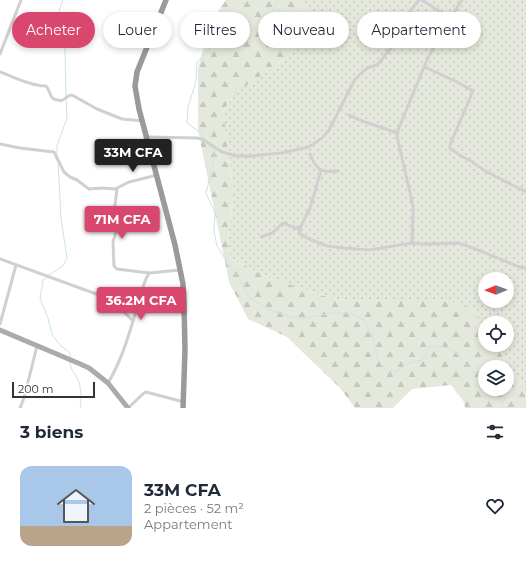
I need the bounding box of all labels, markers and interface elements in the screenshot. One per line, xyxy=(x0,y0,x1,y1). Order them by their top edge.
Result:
chip: Acheter xyxy=(12,12,95,48)
chip: Louer xyxy=(103,12,172,48)
chip: Filtres xyxy=(180,12,250,48)
chip: Nouveau xyxy=(258,12,349,48)
chip: Appartement xyxy=(357,12,481,48)
pin: 33M CFA xyxy=(96,139,170,173)
text: 33M CFA xyxy=(104,144,162,160)
pin: 71M CFA xyxy=(85,206,159,240)
text: 71M CFA xyxy=(94,211,150,227)
north arrow xyxy=(478,272,514,308)
map controls xyxy=(478,272,514,396)
pin: 36.2M CFA xyxy=(95,287,187,321)
text: 36.2M CFA xyxy=(106,292,176,308)
button: locate xyxy=(478,316,514,352)
button: layers xyxy=(478,360,514,396)
scale bar xyxy=(12,380,95,399)
text: 200 m xyxy=(18,382,53,396)
icon: filters xyxy=(484,421,506,443)
text: 3 biens xyxy=(20,422,83,442)
text: 33M CFA xyxy=(144,480,221,500)
icon: home xyxy=(52,482,100,530)
icon: heart xyxy=(484,495,506,517)
text: 2 pièces · 52 m² xyxy=(144,500,244,516)
text: Appartement xyxy=(144,516,233,532)

